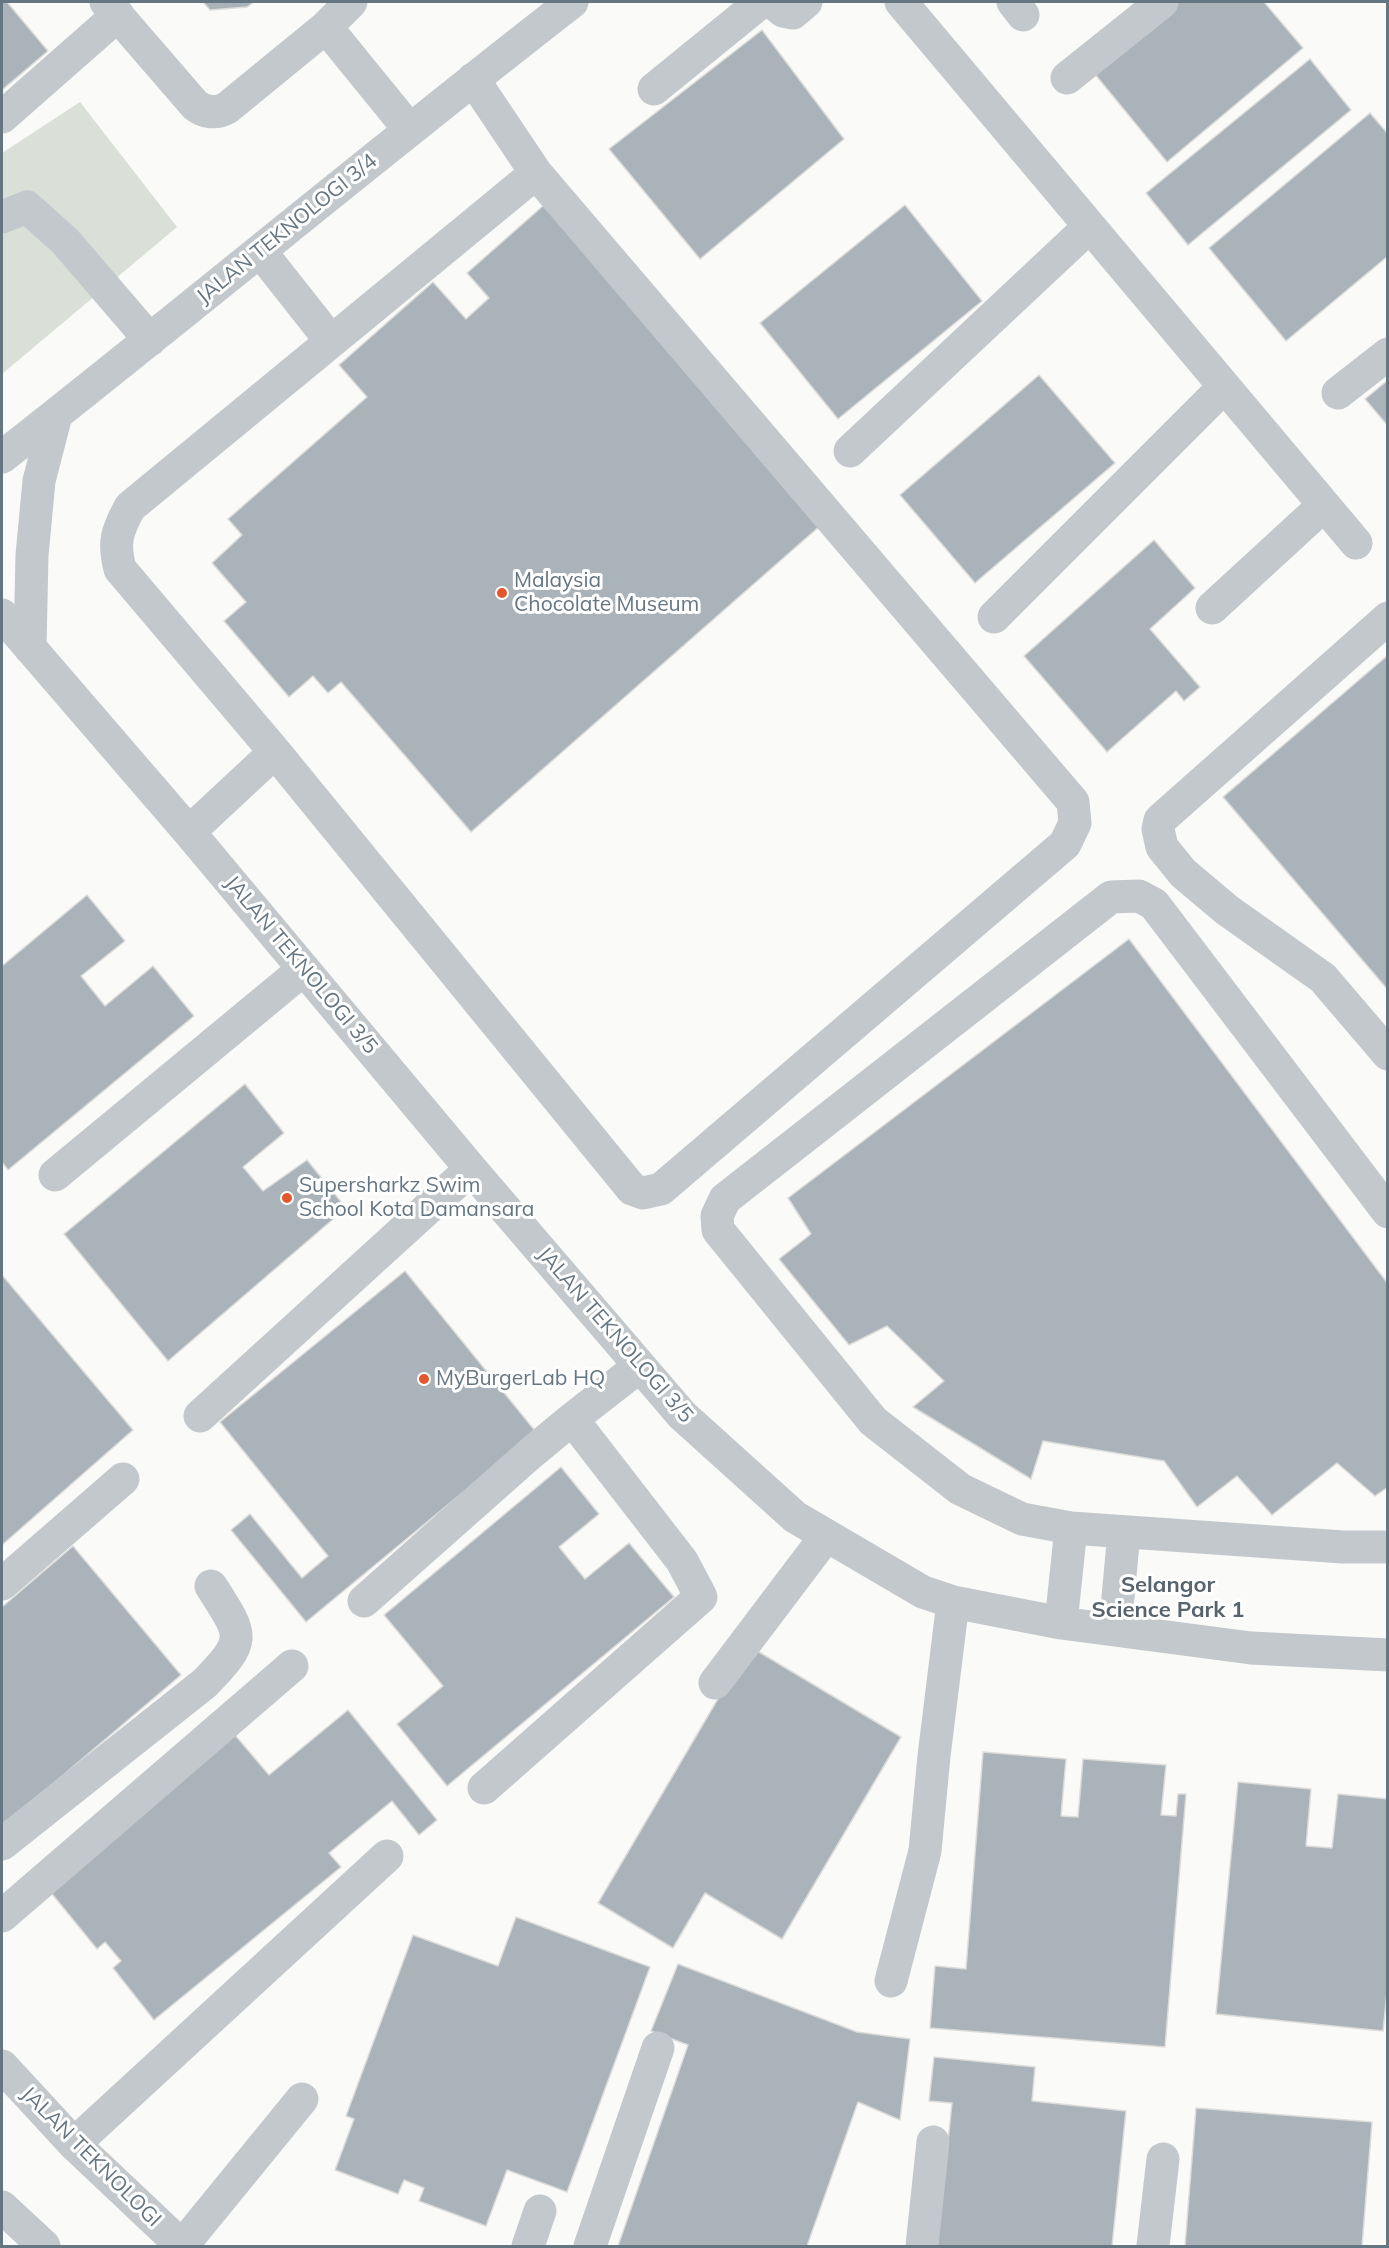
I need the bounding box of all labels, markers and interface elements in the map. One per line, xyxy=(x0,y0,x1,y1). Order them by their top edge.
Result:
street label: JALAN TEKNOLOGI 3/4 xyxy=(192,149,382,309)
place label: Malaysia Chocolate Museum xyxy=(514,568,699,618)
marker: Malaysia Chocolate Museum xyxy=(495,586,509,600)
street label: JALAN TEKNOLOGI 3/5 xyxy=(219,871,383,1059)
place label: Supersharkz Swim School Kota Damansara xyxy=(299,1173,534,1223)
marker: Supersharkz Swim School Kota Damansara xyxy=(280,1191,294,1205)
street label: JALAN TEKNOLOGI 3/5 xyxy=(532,1242,698,1428)
place label: MyBurgerLab HQ xyxy=(436,1366,605,1392)
marker: MyBurgerLab HQ xyxy=(417,1372,431,1386)
district label: Selangor Science Park 1 xyxy=(1091,1572,1245,1624)
street label: JALAN TEKNOLOGI xyxy=(16,2082,166,2232)

